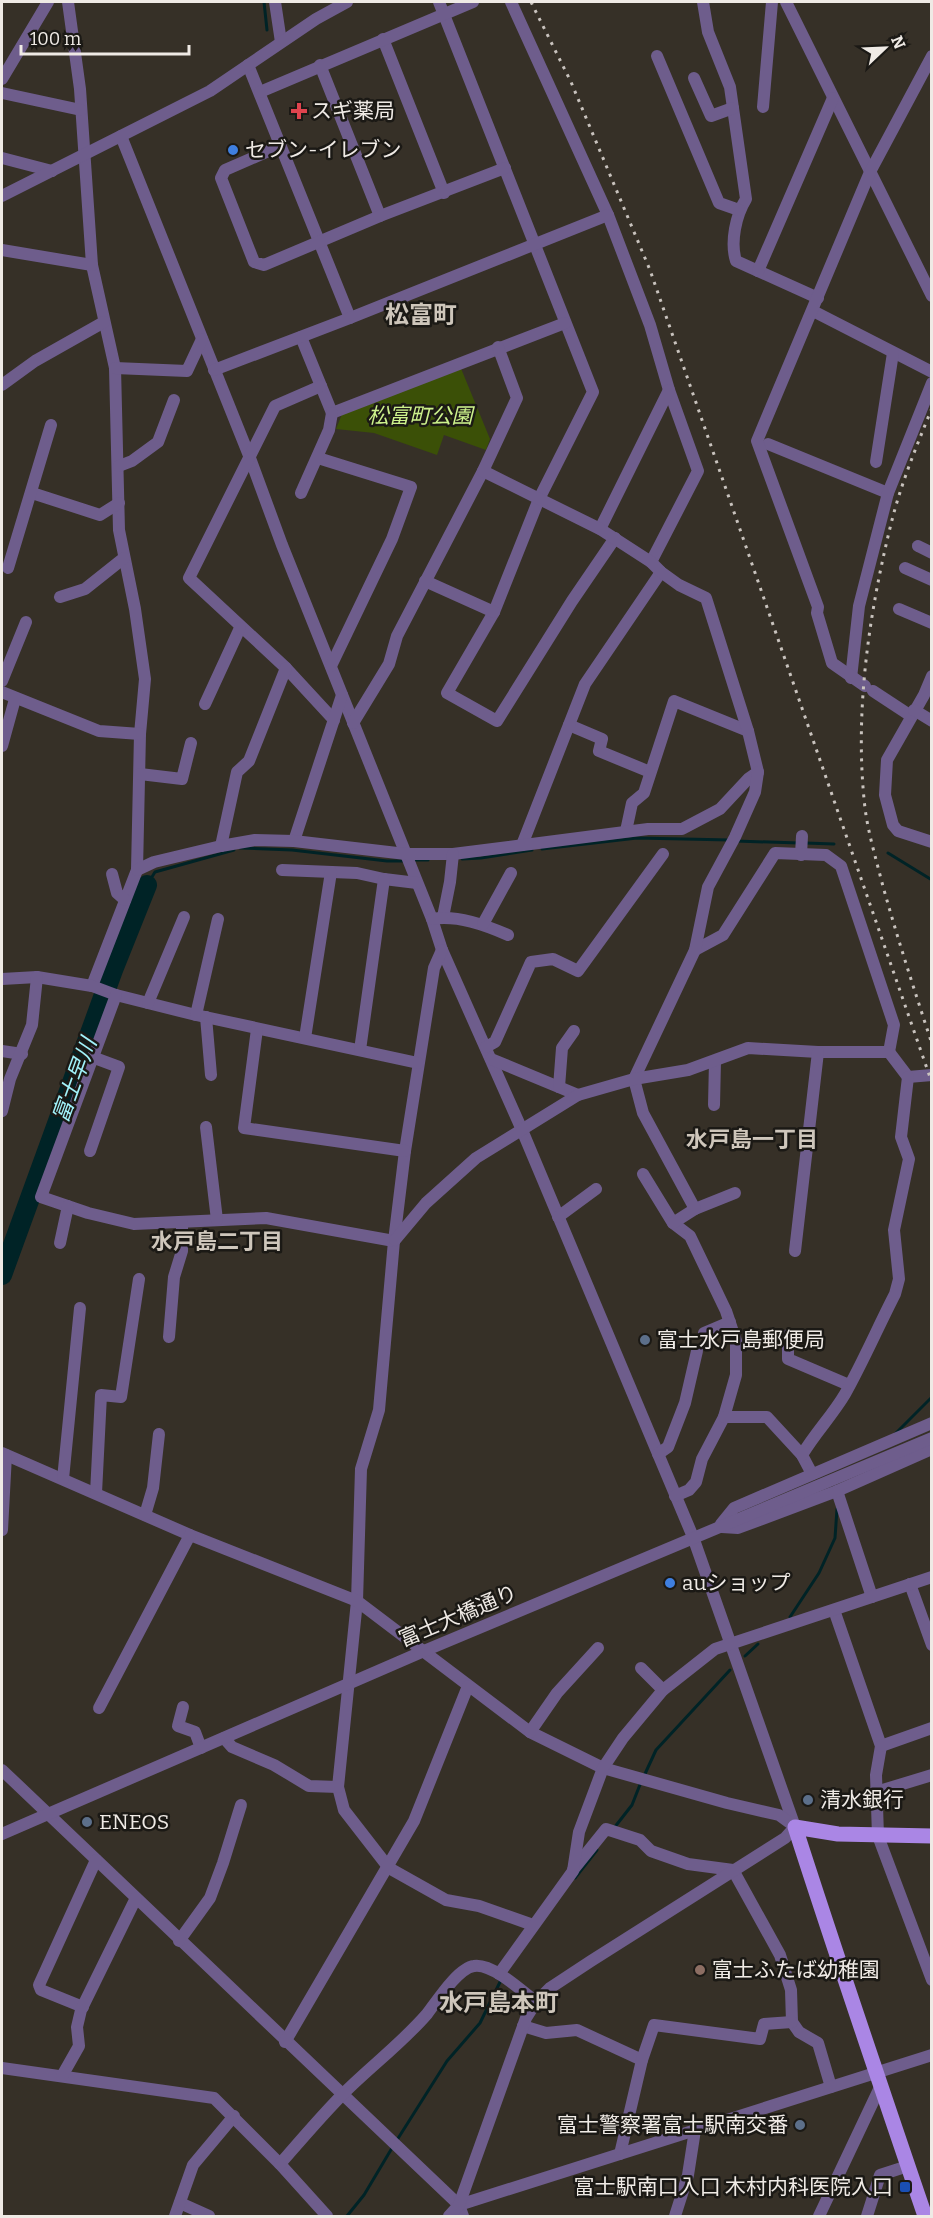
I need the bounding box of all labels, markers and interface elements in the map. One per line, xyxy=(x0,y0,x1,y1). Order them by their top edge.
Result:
scale bar xyxy=(21,18,189,56)
north arrow xyxy=(855,18,915,78)
text: 100 m xyxy=(30,28,81,50)
text: N xyxy=(887,33,910,52)
place label: スギ薬局 xyxy=(311,98,395,124)
marker: スギ薬局 xyxy=(292,104,306,118)
place label: セブン-イレブン xyxy=(245,137,402,163)
marker: セブン-イレブン xyxy=(226,143,240,157)
district label: 松富町 xyxy=(385,301,457,329)
park label: 松富町公園 xyxy=(368,403,475,429)
water label: 富士早川 xyxy=(47,1032,103,1126)
district label: 水戸島一丁目 xyxy=(686,1126,818,1153)
district label: 水戸島二丁目 xyxy=(151,1228,283,1255)
place label: 富士水戸島郵便局 xyxy=(657,1327,825,1353)
marker: 富士水戸島郵便局 xyxy=(638,1333,652,1347)
place label: auショップ xyxy=(682,1570,791,1596)
marker: auショップ xyxy=(663,1576,677,1590)
street label: 富士大橋通り xyxy=(395,1579,521,1653)
place label: 清水銀行 xyxy=(820,1787,904,1813)
marker: 清水銀行 xyxy=(801,1793,815,1807)
place label: ENEOS xyxy=(99,1809,169,1835)
marker: ENEOS xyxy=(80,1815,94,1829)
place label: 富士ふたば幼稚園 xyxy=(712,1957,880,1983)
marker: 富士ふたば幼稚園 xyxy=(693,1963,707,1977)
district label: 水戸島本町 xyxy=(439,1989,559,2017)
place label: 富士警察署富士駅南交番 xyxy=(557,2112,788,2138)
marker: 富士警察署富士駅南交番 xyxy=(793,2118,807,2132)
place label: 富士駅南口入口 木村内科医院入口 xyxy=(574,2174,893,2200)
marker: 富士駅南口入口 木村内科医院入口 xyxy=(898,2180,912,2194)

